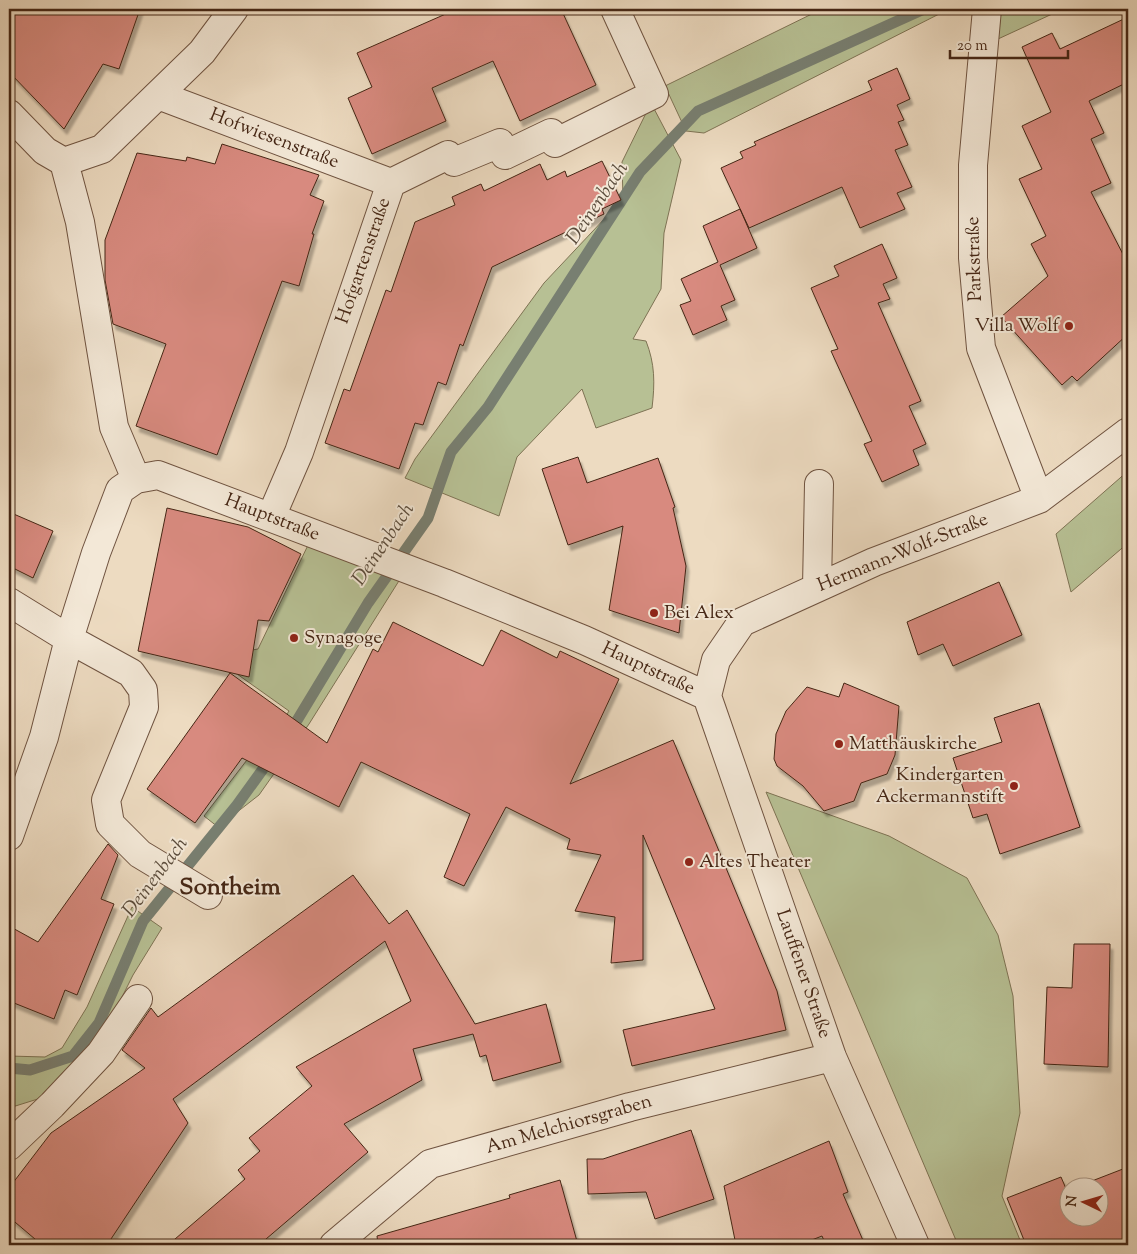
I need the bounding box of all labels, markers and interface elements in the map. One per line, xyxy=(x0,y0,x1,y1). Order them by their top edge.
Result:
scale bar xyxy=(950,28,1067,60)
text: 20 m xyxy=(957,36,988,57)
street label: Hofwiesenstraße xyxy=(205,102,343,176)
water label: Deinenbach xyxy=(560,157,637,251)
street label: Hofgartenstraße xyxy=(330,194,398,328)
street label: Parkstraße xyxy=(960,216,990,302)
place label: Villa Wolf xyxy=(975,313,1060,340)
marker: Villa Wolf xyxy=(1063,320,1075,332)
street label: Hauptstraße xyxy=(220,487,324,549)
water label: Deinenbach xyxy=(346,498,423,592)
street label: Hermann-Wolf-Straße xyxy=(814,506,993,600)
place label: Bei Alex xyxy=(664,600,734,627)
marker: Bei Alex xyxy=(648,607,660,619)
place label: Synagoge xyxy=(304,625,382,652)
marker: Synagoge xyxy=(288,632,300,644)
street label: Hauptstraße xyxy=(597,636,699,702)
place label: Matthäuskirche xyxy=(849,731,977,758)
marker: Matthäuskirche xyxy=(833,738,845,750)
place label: Kindergarten Ackermannstift xyxy=(876,762,1004,811)
marker: Kindergarten Ackermannstift xyxy=(1008,780,1020,792)
water label: Deinenbach xyxy=(116,831,196,924)
place label: Altes Theater xyxy=(699,849,811,876)
marker: Altes Theater xyxy=(683,856,695,868)
district label: Sontheim xyxy=(179,871,281,905)
street label: Lauffener Straße xyxy=(768,906,838,1042)
street label: Am Melchiorsgraben xyxy=(483,1088,655,1162)
north arrow xyxy=(1060,1176,1110,1226)
text: N xyxy=(1063,1195,1083,1207)

